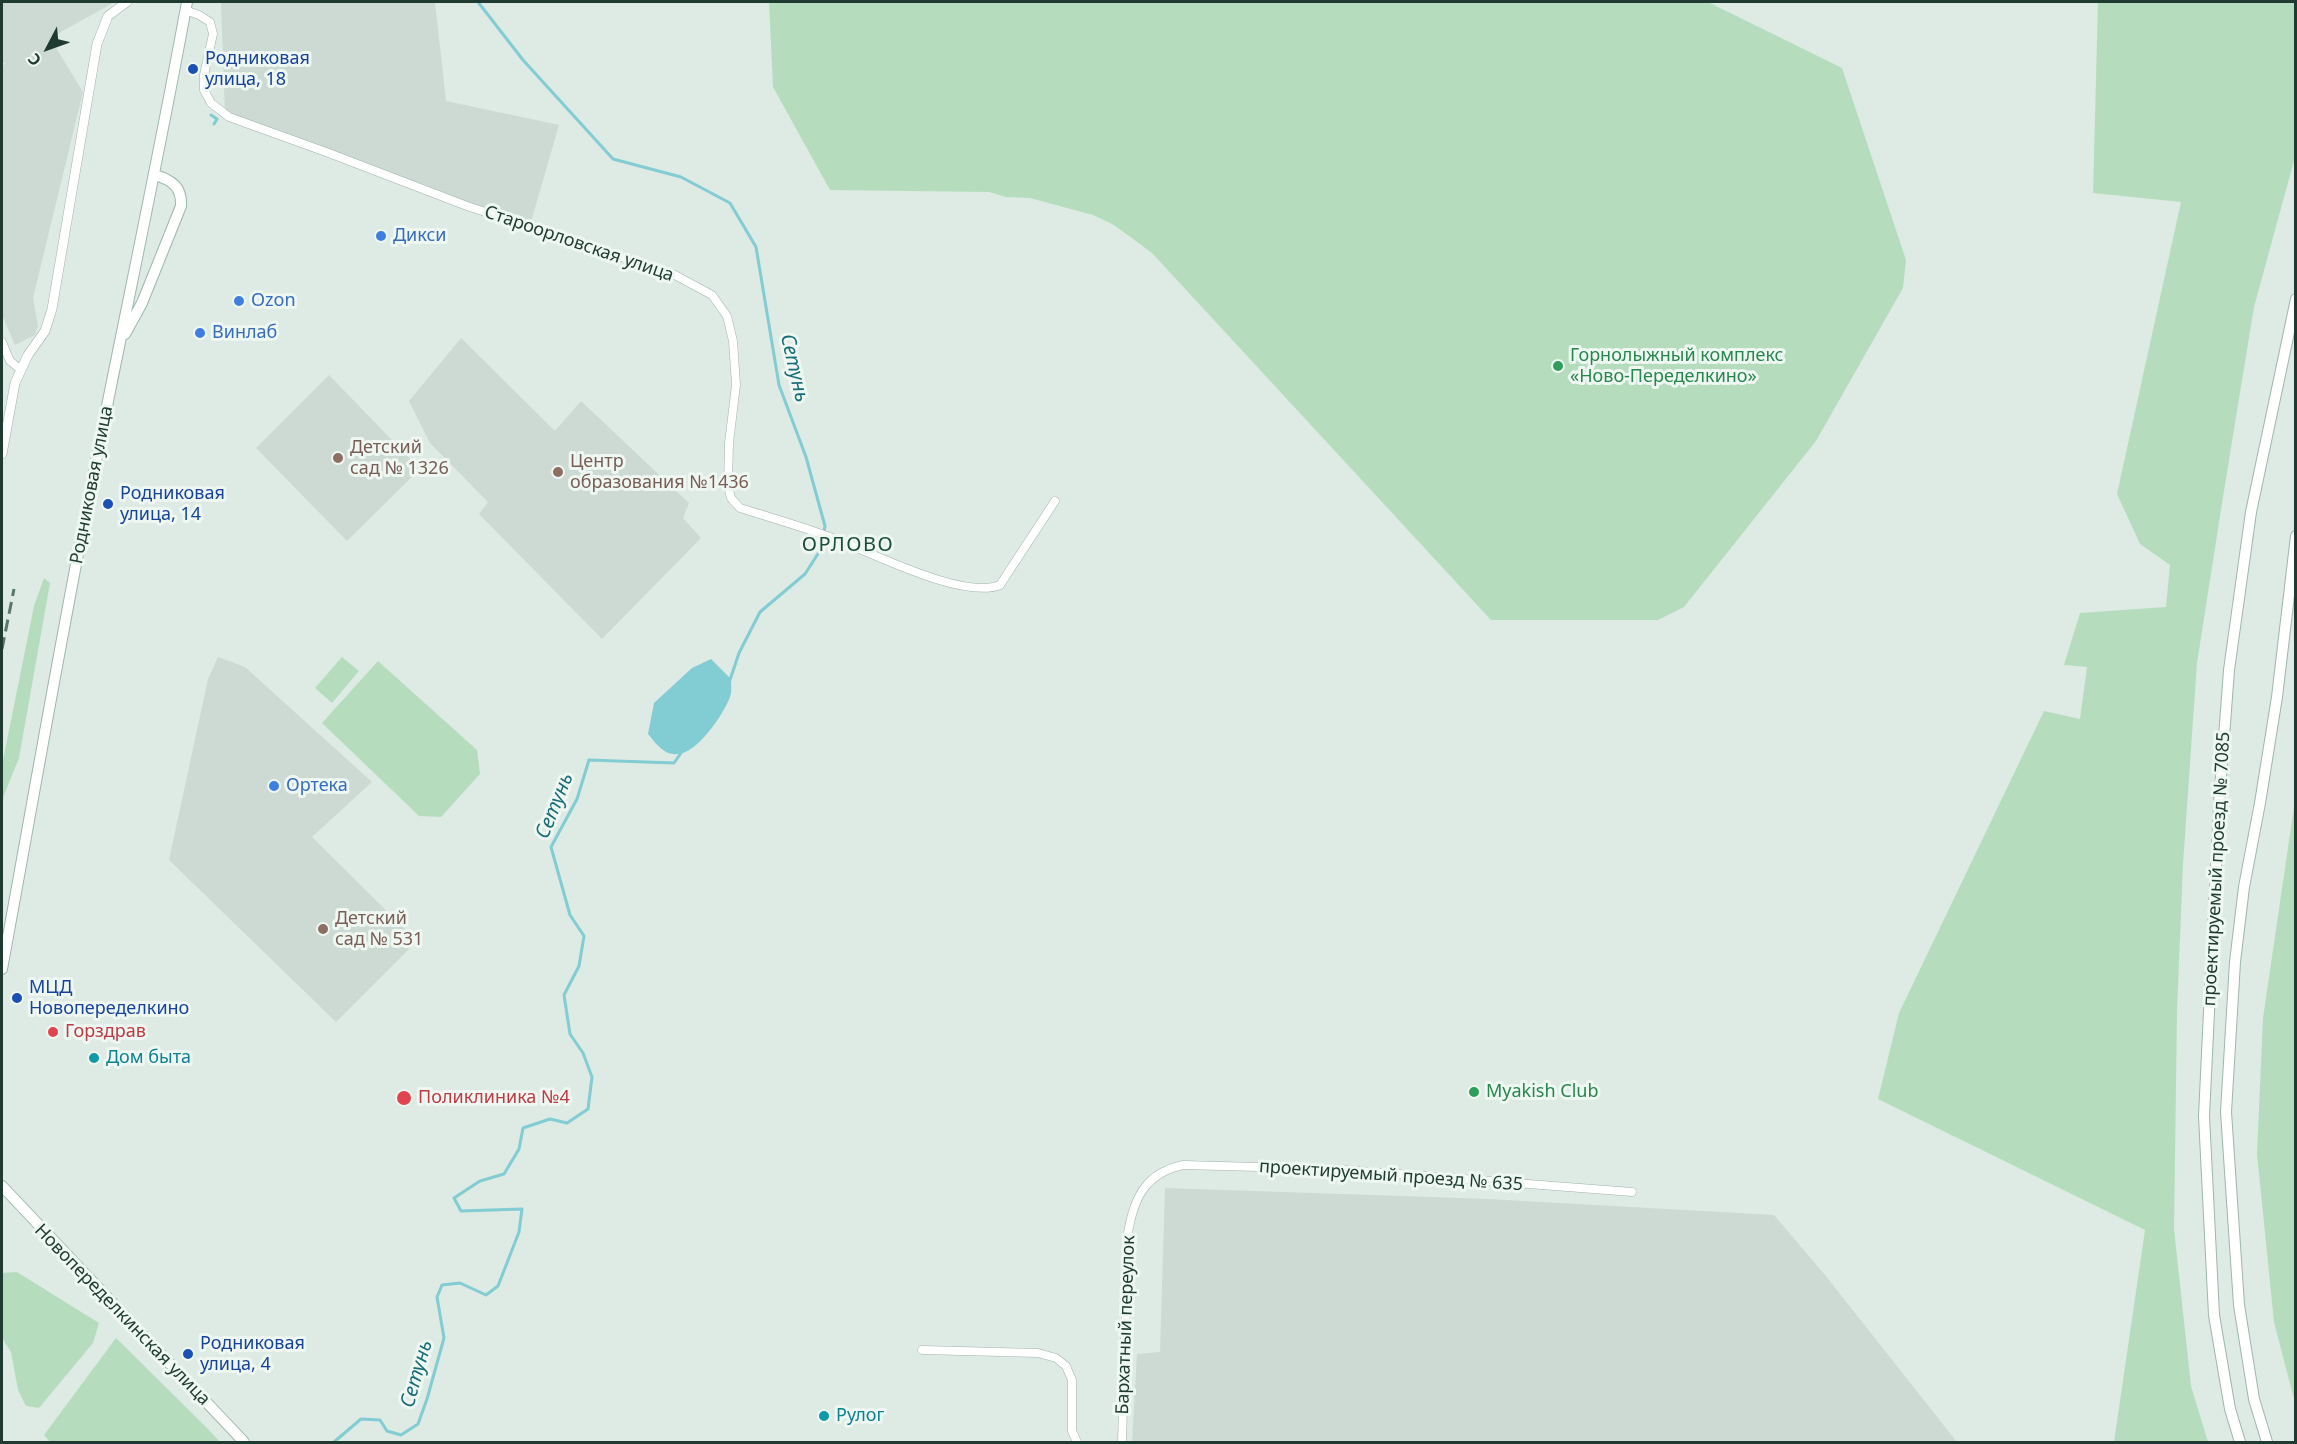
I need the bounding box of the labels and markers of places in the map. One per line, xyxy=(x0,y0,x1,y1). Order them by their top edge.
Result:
place label: Родниковая улица, 18 xyxy=(205,48,310,90)
marker: Родниковая улица, 18 xyxy=(186,62,200,76)
place label: Дикси xyxy=(393,225,447,247)
marker: Дикси xyxy=(374,229,388,243)
place label: Ozon xyxy=(251,290,296,312)
marker: Ozon xyxy=(232,294,246,308)
place label: Винлаб xyxy=(212,322,277,344)
marker: Винлаб xyxy=(193,326,207,340)
place label: Горнолыжный комплекс «Ново-Переделкино» xyxy=(1570,345,1783,388)
marker: Горнолыжный комплекс «Ново-Переделкино» xyxy=(1551,359,1565,373)
place label: Детский сад № 1326 xyxy=(350,437,449,480)
marker: Детский сад № 1326 xyxy=(331,451,345,465)
place label: Центр образования №1436 xyxy=(570,451,749,494)
marker: Центр образования №1436 xyxy=(551,465,565,479)
place label: Родниковая улица, 14 xyxy=(120,483,225,526)
marker: Родниковая улица, 14 xyxy=(101,497,115,511)
place label: Ортека xyxy=(286,775,348,797)
marker: Ортека xyxy=(267,779,281,793)
place label: Детский сад № 531 xyxy=(335,908,423,950)
marker: Детский сад № 531 xyxy=(316,922,330,936)
place label: МЦД Новопеределкино xyxy=(29,977,189,1020)
marker: МЦД Новопеределкино xyxy=(10,991,24,1005)
place label: Горздрав xyxy=(65,1021,146,1043)
marker: Горздрав xyxy=(46,1025,60,1039)
place label: Дом быта xyxy=(106,1047,191,1069)
marker: Дом быта xyxy=(87,1051,101,1065)
place label: Myakish Club xyxy=(1486,1081,1598,1103)
marker: Myakish Club xyxy=(1467,1085,1481,1099)
place label: Поликлиника №4 xyxy=(418,1087,570,1109)
marker: Поликлиника №4 xyxy=(395,1089,413,1107)
place label: Родниковая улица, 4 xyxy=(200,1333,305,1376)
marker: Родниковая улица, 4 xyxy=(181,1347,195,1361)
place label: Рулог xyxy=(836,1405,884,1427)
marker: Рулог xyxy=(817,1409,831,1423)

